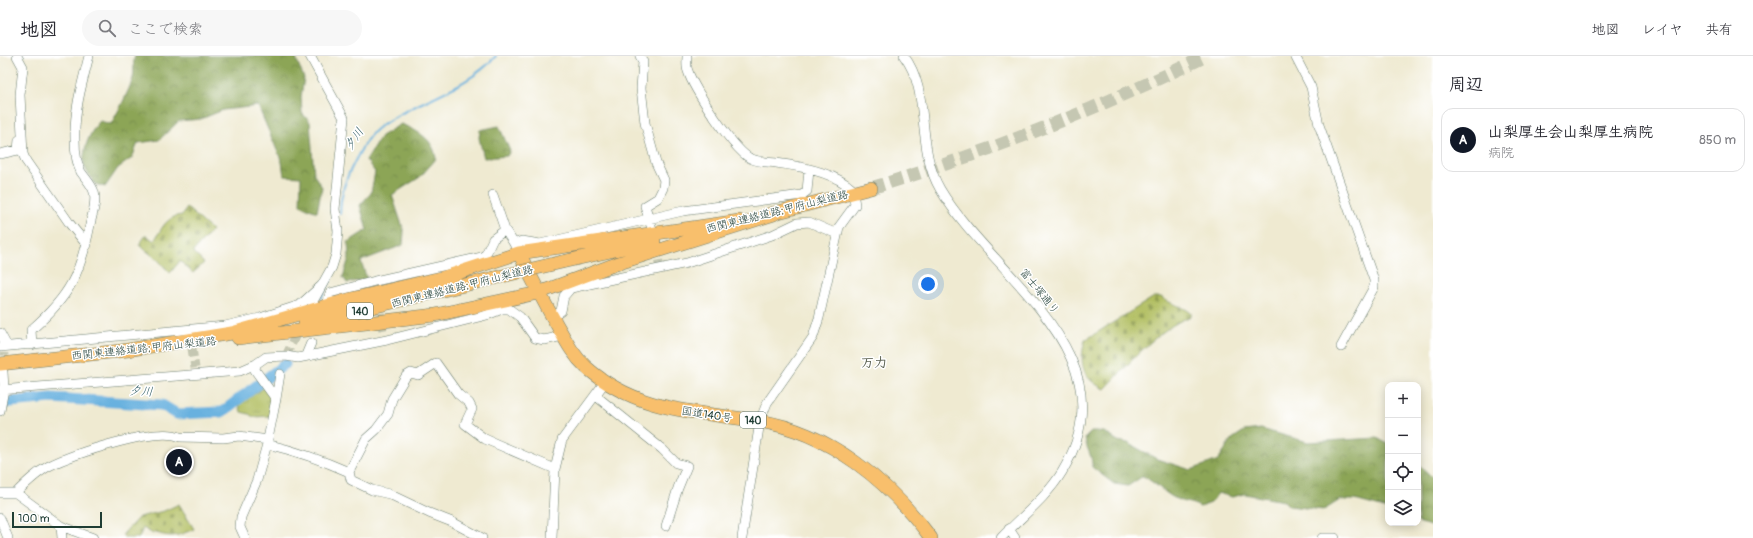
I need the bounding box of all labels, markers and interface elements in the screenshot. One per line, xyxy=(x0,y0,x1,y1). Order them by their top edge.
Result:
search box xyxy=(82,10,362,46)
icon: search xyxy=(96,17,118,39)
text: 地図 xyxy=(20,18,58,42)
text: ここで検索 xyxy=(128,20,203,39)
text: 地図 xyxy=(1592,21,1620,38)
text: レイヤ xyxy=(1642,21,1683,38)
text: 共有 xyxy=(1705,21,1733,38)
text: 周辺 xyxy=(1449,74,1483,95)
text: 山梨厚生会山梨厚生病院 xyxy=(1488,123,1653,142)
water label: 夕川 xyxy=(341,125,367,153)
text: A xyxy=(1459,132,1467,148)
text: 850 m xyxy=(1699,132,1736,148)
text: 病院 xyxy=(1488,145,1514,161)
street label: 西関東連絡道路;甲府山梨道路 xyxy=(705,188,850,235)
street label: 西関東連絡道路;甲府山梨道路 xyxy=(390,263,535,310)
street label: 富士塚通り xyxy=(1017,266,1062,317)
your location xyxy=(918,274,938,294)
road number: 140 xyxy=(347,303,373,319)
street label: 西関東連絡道路;甲府山梨道路 xyxy=(71,334,217,363)
district label: 万力 xyxy=(861,355,887,371)
map controls xyxy=(1385,382,1421,526)
button: + xyxy=(1385,382,1421,418)
water label: 夕川 xyxy=(128,383,153,400)
street label: 国道140号 xyxy=(681,404,733,425)
road number: 140 xyxy=(740,412,766,428)
button: − xyxy=(1385,418,1421,454)
pin: A xyxy=(166,447,192,477)
button: locate xyxy=(1385,454,1421,490)
button: layers xyxy=(1385,490,1421,526)
scale bar xyxy=(12,510,102,529)
text: 100 m xyxy=(18,512,49,525)

